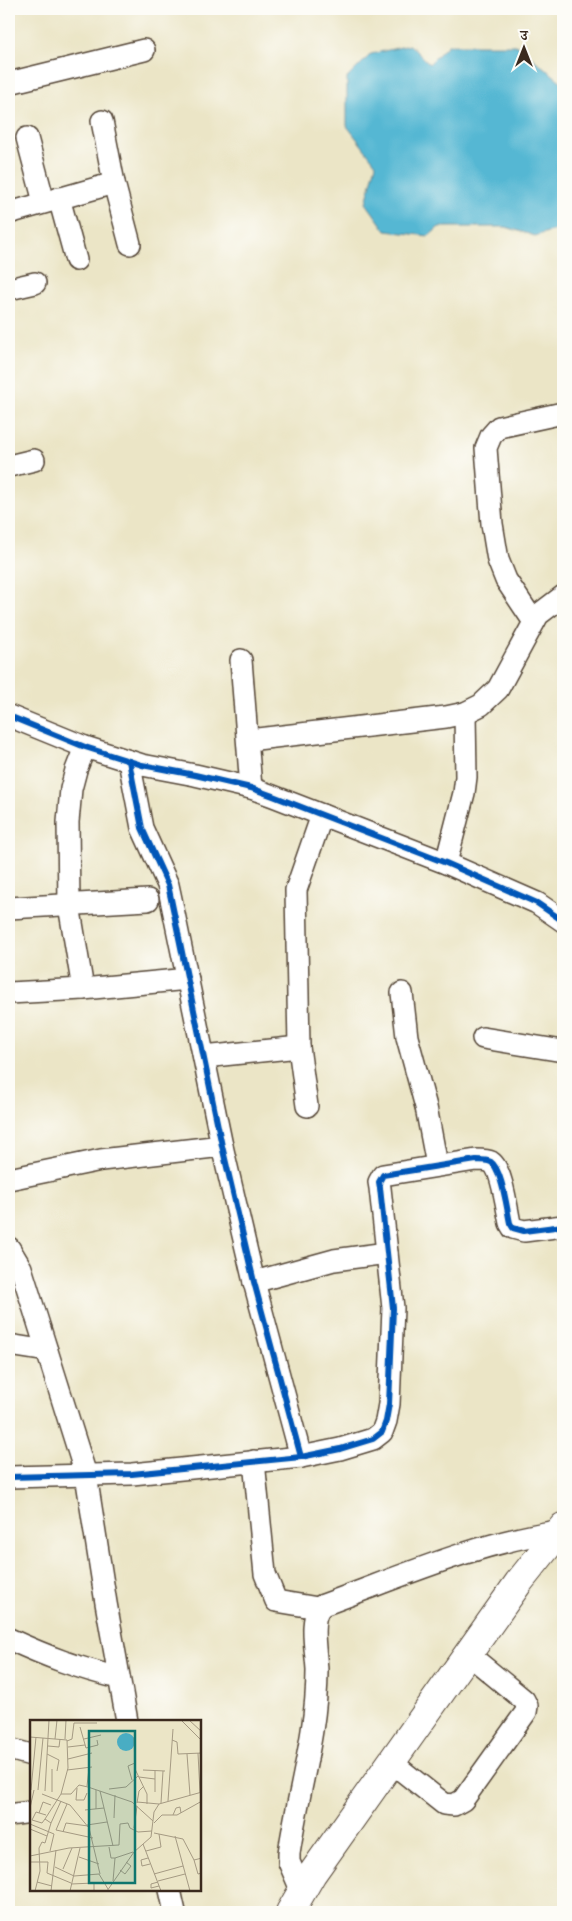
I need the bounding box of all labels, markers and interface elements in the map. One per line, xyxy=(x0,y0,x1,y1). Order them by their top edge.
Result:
north arrow xyxy=(500,22,550,72)
text: उ xyxy=(519,26,528,44)
inset map xyxy=(30,1720,201,1891)

